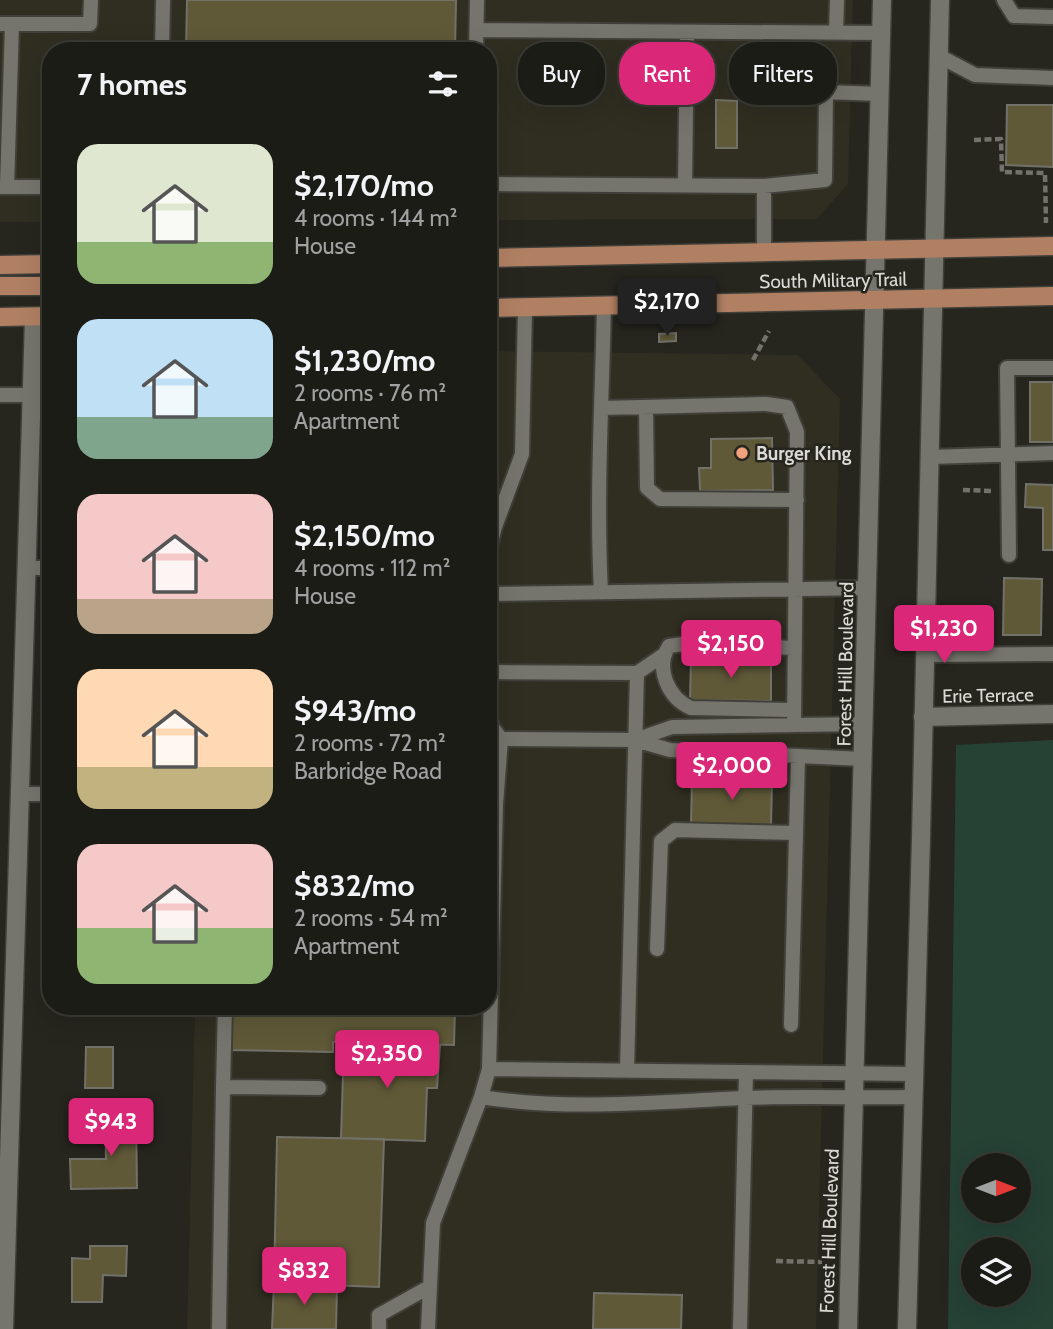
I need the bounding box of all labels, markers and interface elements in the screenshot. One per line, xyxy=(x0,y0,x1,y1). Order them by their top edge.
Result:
chip: Buy xyxy=(518,42,605,105)
chip: Rent xyxy=(619,42,715,105)
chip: Filters xyxy=(729,42,837,105)
icon: filters xyxy=(424,65,462,103)
text: 7 homes xyxy=(77,66,187,103)
text: $2,170/mo xyxy=(294,167,434,204)
icon: home xyxy=(133,172,217,256)
text: 4 rooms · 144 m² xyxy=(294,204,457,232)
text: House xyxy=(294,232,356,260)
street label: South Military Trail xyxy=(759,268,908,293)
pin: $2,170 xyxy=(610,278,724,338)
text: $2,170 xyxy=(634,287,700,315)
text: $1,230/mo xyxy=(294,342,435,379)
icon: home xyxy=(133,347,217,431)
text: 2 rooms · 76 m² xyxy=(294,379,446,407)
text: Apartment xyxy=(294,407,399,435)
place label: Burger King xyxy=(756,442,852,465)
marker: Burger King xyxy=(734,445,750,461)
text: $2,150/mo xyxy=(294,517,435,554)
icon: home xyxy=(133,522,217,606)
text: 4 rooms · 112 m² xyxy=(294,554,450,582)
text: House xyxy=(294,582,356,610)
street label: Forest Hill Boulevard xyxy=(833,582,858,746)
pin: $1,230 xyxy=(887,606,1001,665)
text: $1,230 xyxy=(910,614,978,642)
pin: $2,150 xyxy=(674,620,788,680)
text: $2,150 xyxy=(697,629,765,657)
street label: Erie Terrace xyxy=(942,683,1034,708)
text: $943/mo xyxy=(294,692,416,729)
icon: home xyxy=(133,697,217,781)
text: 2 rooms · 72 m² xyxy=(294,729,446,757)
pin: $2,000 xyxy=(675,742,789,802)
text: $2,000 xyxy=(692,751,772,779)
text: Barbridge Road xyxy=(294,757,442,785)
text: $832/mo xyxy=(294,867,415,904)
icon: home xyxy=(133,872,217,956)
text: 2 rooms · 54 m² xyxy=(294,904,448,932)
text: Apartment xyxy=(294,932,399,960)
pin: $2,350 xyxy=(330,1030,444,1090)
text: $2,350 xyxy=(351,1039,423,1067)
pin: $943 xyxy=(70,1098,152,1158)
text: $943 xyxy=(85,1107,137,1135)
street label: Forest Hill Boulevard xyxy=(815,1148,844,1314)
north arrow xyxy=(961,1153,1031,1223)
map controls xyxy=(961,1153,1031,1307)
button: layers xyxy=(961,1237,1031,1307)
pin: $832 xyxy=(263,1248,345,1307)
text: $832 xyxy=(278,1256,330,1284)

